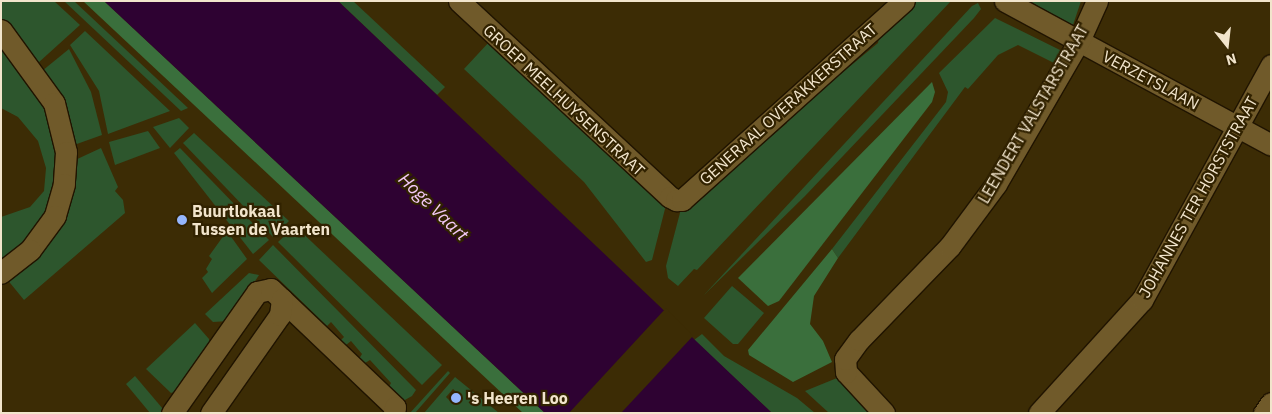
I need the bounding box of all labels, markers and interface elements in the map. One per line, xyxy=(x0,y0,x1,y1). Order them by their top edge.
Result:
street label: GENERAAL OVERAKKERSTRAAT xyxy=(695,19,881,189)
street label: GROEP MEELHUYSENSTRAAT xyxy=(479,20,649,180)
north arrow xyxy=(1202,20,1252,70)
street label: LEENDERT VALSTARSTRAAT xyxy=(974,21,1092,207)
street label: VERZETSLAAN xyxy=(1099,47,1203,113)
text: N xyxy=(1224,49,1238,69)
street label: JOHANNES TER HORSTSTRAAT xyxy=(1135,93,1261,301)
water label: Hoge Vaart xyxy=(394,169,472,245)
place label: Buurtlokaal Tussen de Vaarten xyxy=(192,201,330,239)
marker: Buurtlokaal Tussen de Vaarten xyxy=(176,214,188,226)
place label: 's Heeren Loo xyxy=(467,388,568,408)
marker: 's Heeren Loo xyxy=(449,391,463,405)

